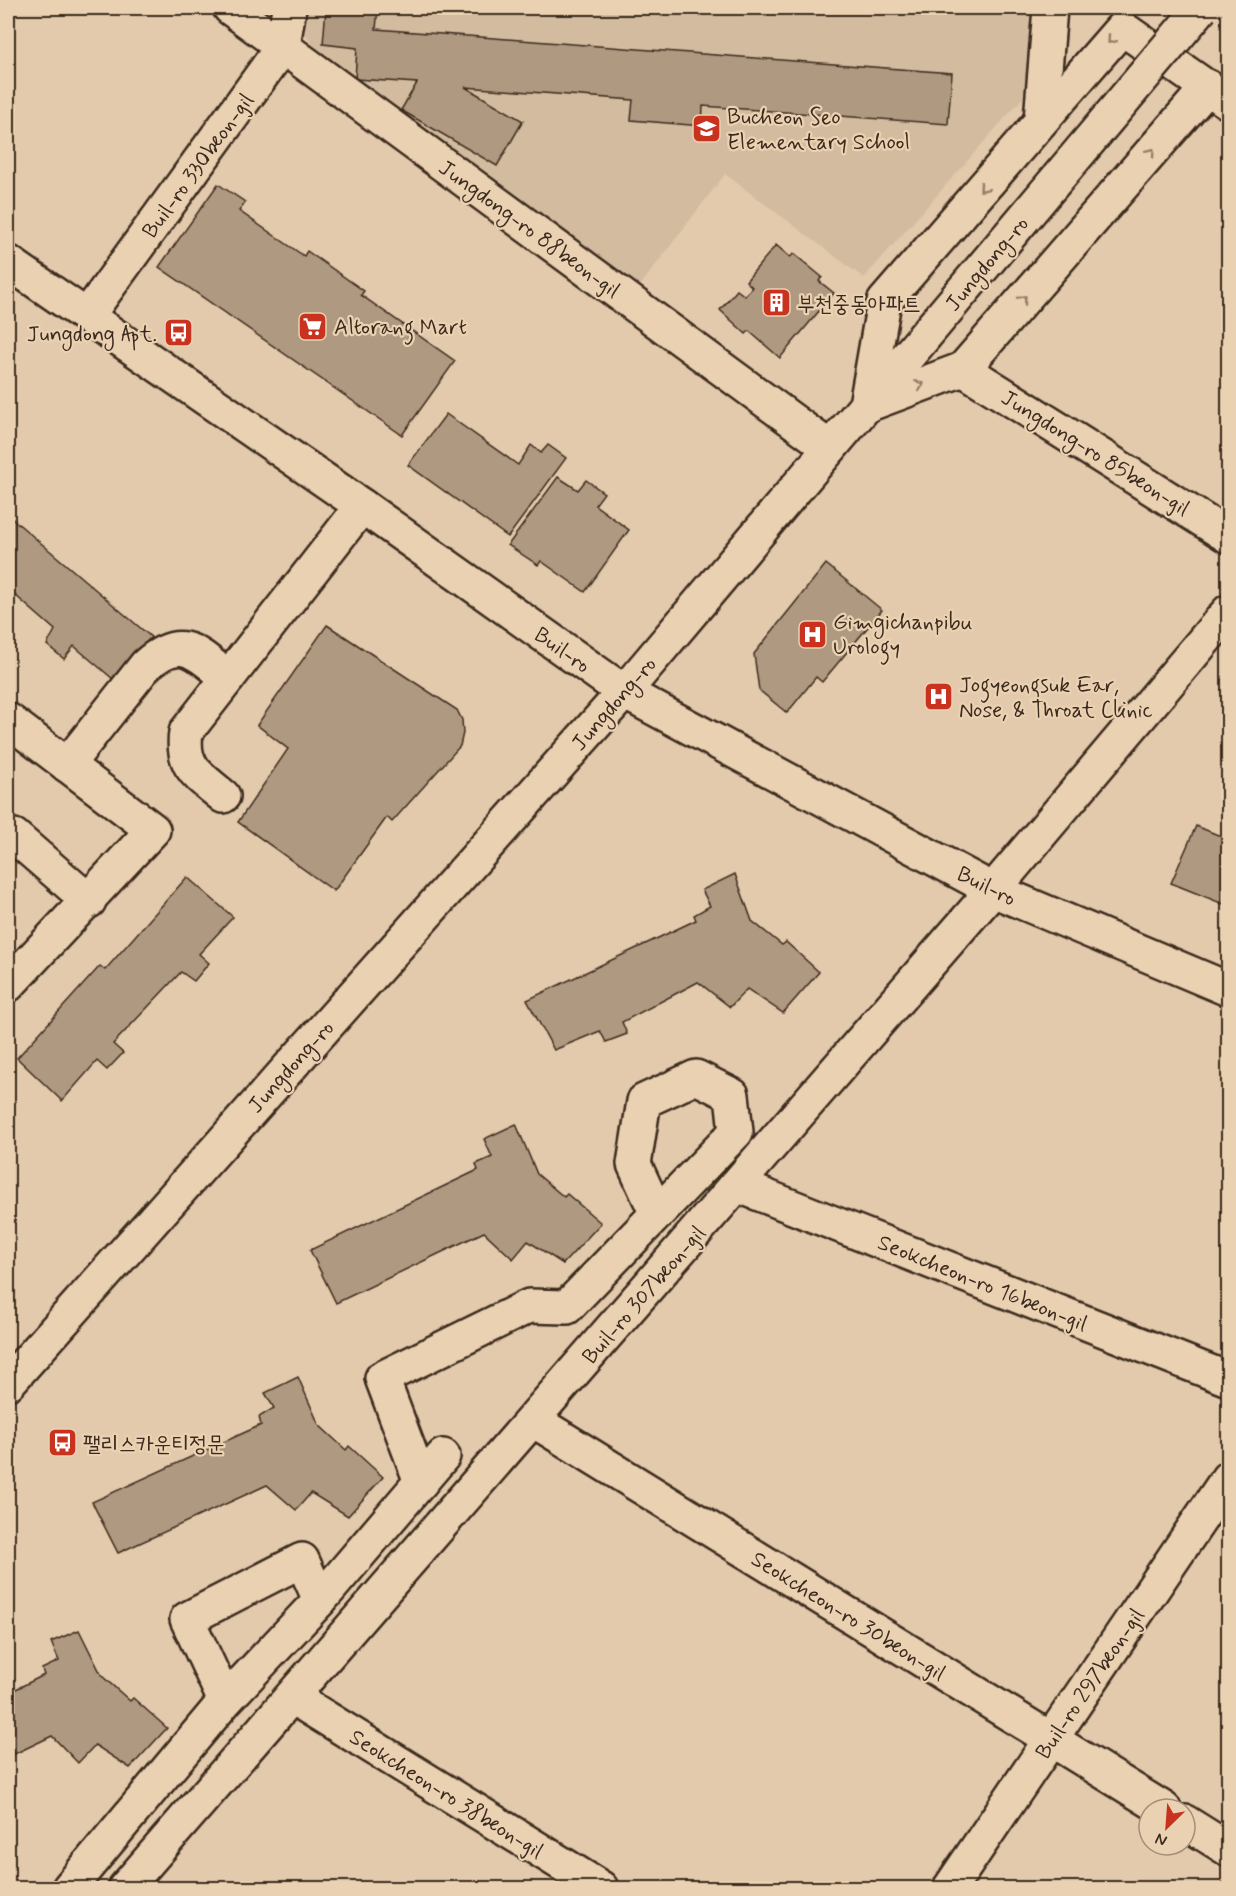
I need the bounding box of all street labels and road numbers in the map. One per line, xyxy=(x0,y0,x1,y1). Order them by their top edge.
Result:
street label: Buil-ro 330beon-gil xyxy=(137,88,261,245)
street label: Jungdong-ro 88beon-gil xyxy=(431,154,625,307)
street label: Jungdong-ro xyxy=(940,211,1038,320)
street label: Jungdong-ro 85beon-gil xyxy=(994,384,1194,526)
street label: Buil-ro xyxy=(528,621,595,680)
street label: Jungdong-ro xyxy=(566,651,665,759)
street label: Buil-ro xyxy=(952,861,1020,913)
street label: Jungdong-ro xyxy=(242,1015,343,1122)
street label: Buil-ro 307beon-gil xyxy=(577,1220,713,1371)
street label: Seokcheon-ro 16beon-gil xyxy=(873,1229,1091,1340)
street label: Seokcheon-ro 30beon-gil xyxy=(745,1545,950,1689)
street label: Buil-ro 297beon-gil xyxy=(1030,1603,1152,1765)
street label: Seokcheon-ro 38beon-gil xyxy=(343,1724,548,1867)

